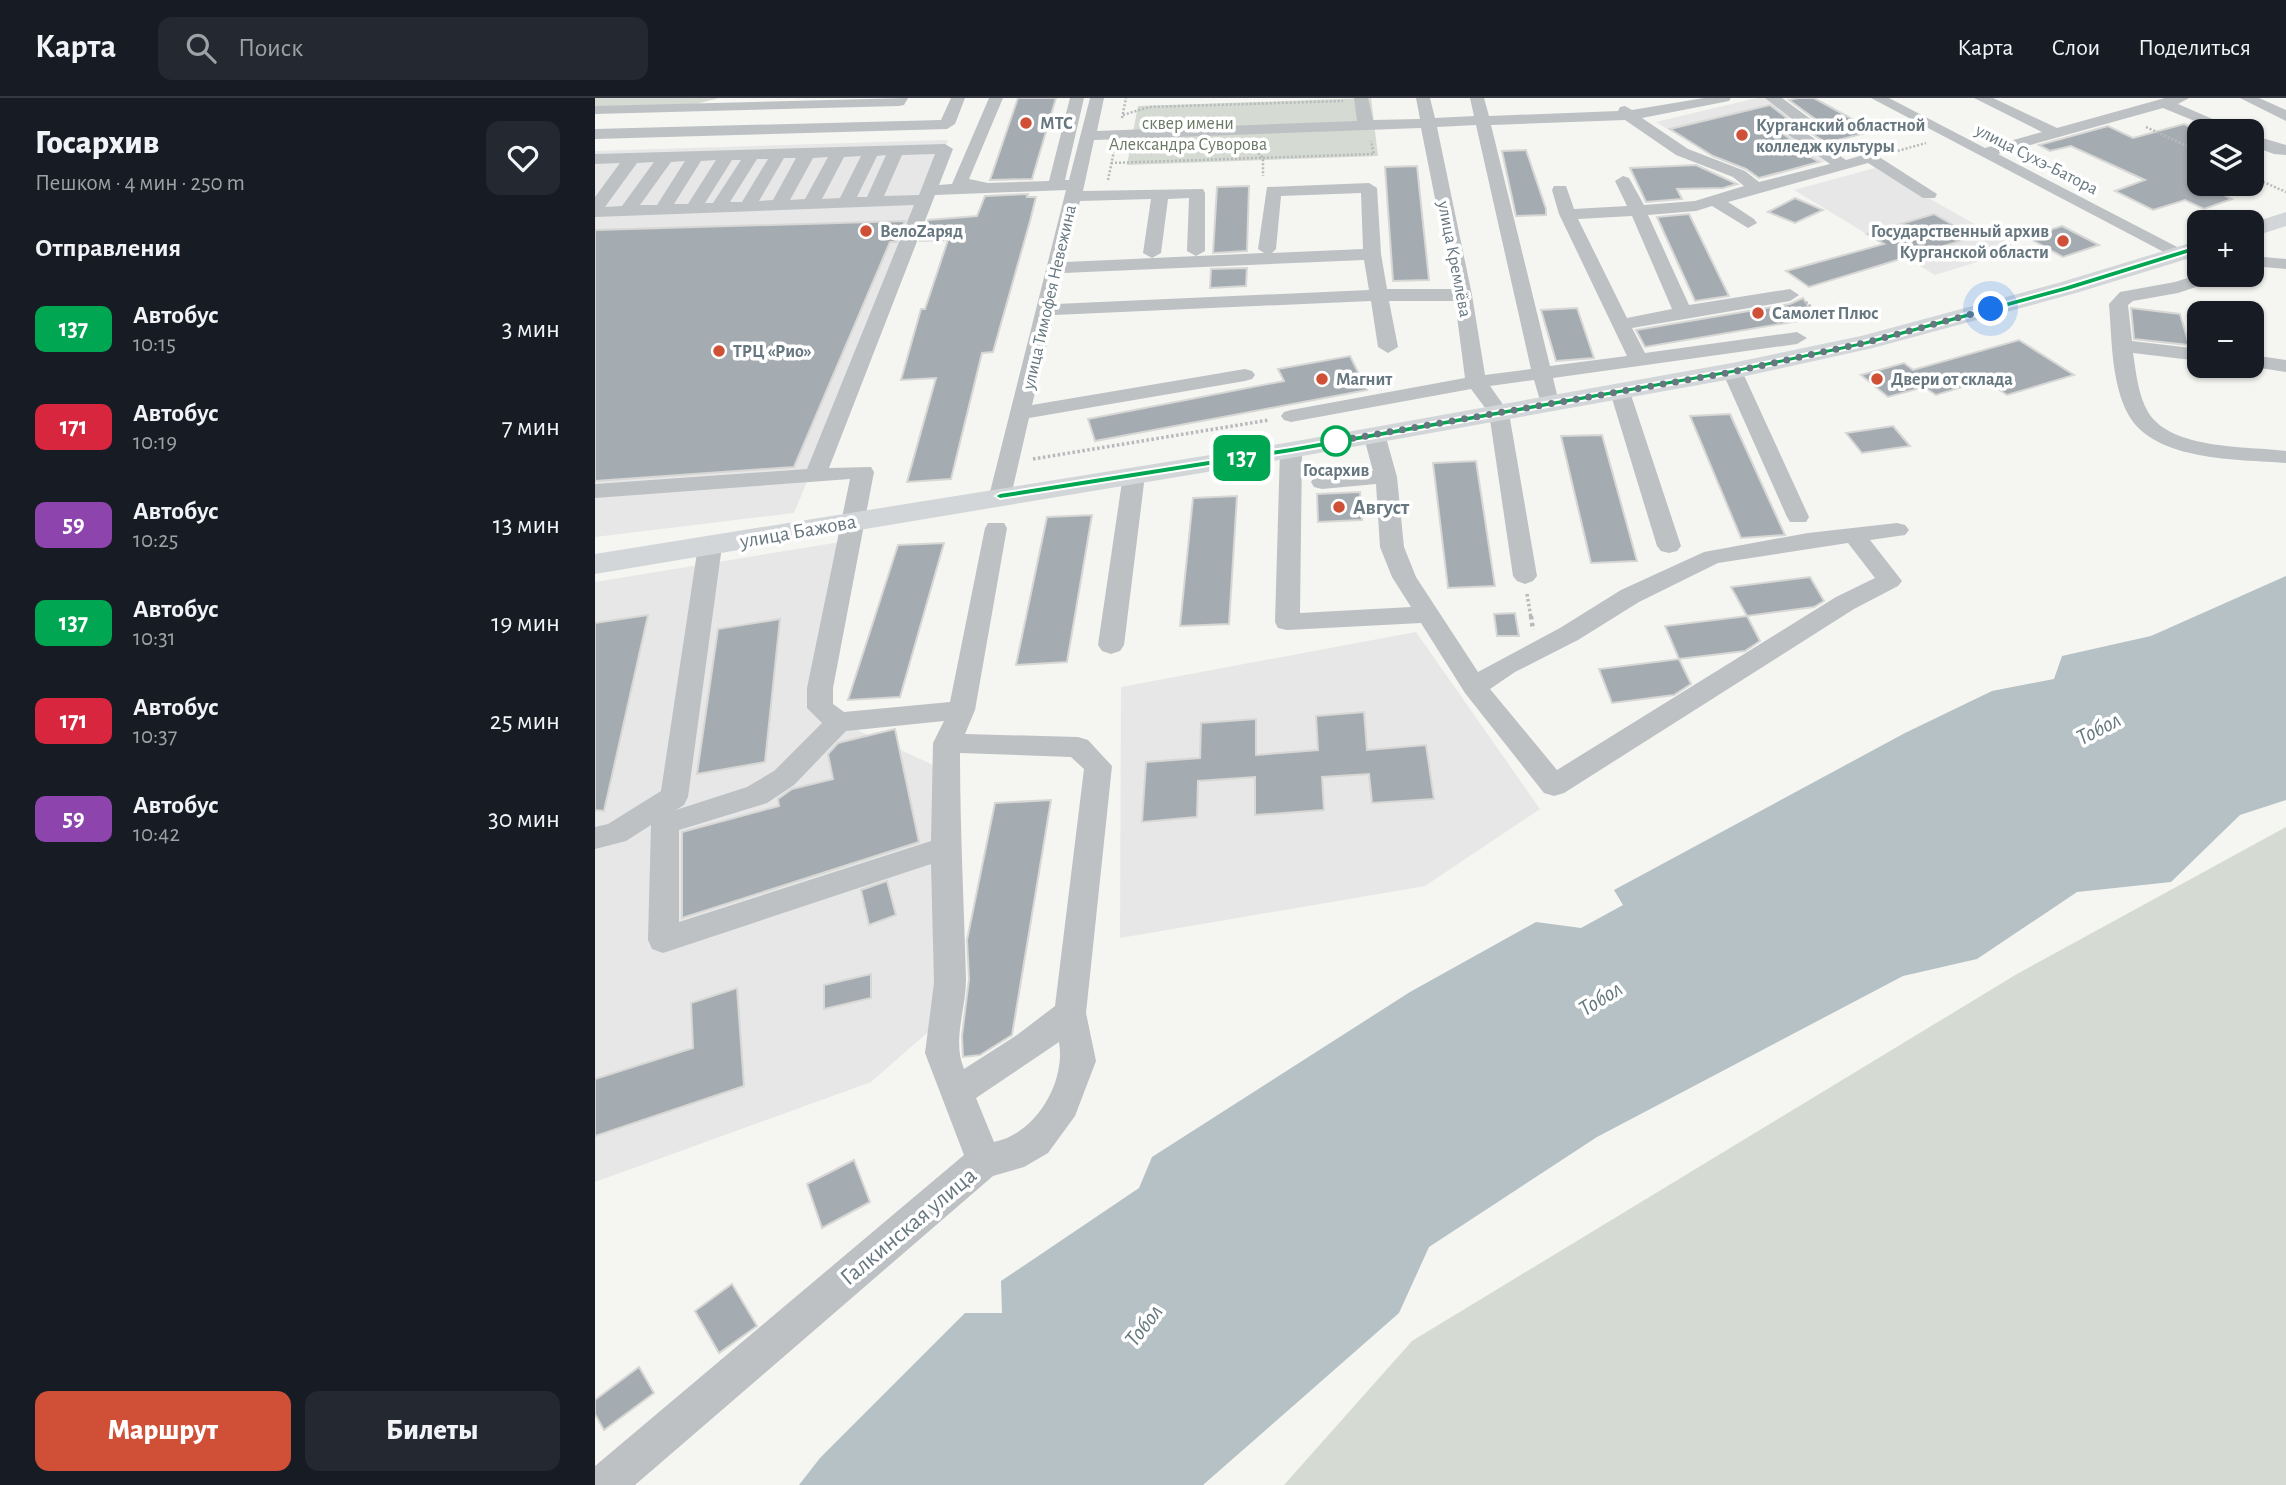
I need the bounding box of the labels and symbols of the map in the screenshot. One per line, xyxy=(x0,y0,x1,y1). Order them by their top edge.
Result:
marker: МТС xyxy=(1018,115,1034,131)
place label: МТС xyxy=(1040,115,1073,133)
park label: сквер имени Александра Суворова xyxy=(1109,115,1267,154)
place label: Курганский областной колледж культуры xyxy=(1756,117,1925,156)
street label: улица Сухэ-Батора xyxy=(1971,121,2101,199)
marker: Курганский областной колледж культуры xyxy=(1734,127,1750,143)
street label: улица Кремлёва xyxy=(1434,199,1474,319)
street label: улица Тимофея Невежина xyxy=(1020,203,1080,392)
marker: ВелоZаряд xyxy=(858,223,874,239)
place label: ВелоZаряд xyxy=(880,223,963,241)
place label: Государственный архив Курганской области xyxy=(1871,223,2049,262)
marker: Государственный архив Курганской области xyxy=(2055,233,2071,249)
your location xyxy=(1973,291,2008,326)
marker: Самолет Плюс xyxy=(1750,305,1766,321)
place label: Самолет Плюс xyxy=(1772,305,1878,323)
marker: ТРЦ «Рио» xyxy=(711,343,727,359)
place label: ТРЦ «Рио» xyxy=(733,343,812,361)
marker: Магнит xyxy=(1314,371,1330,387)
place label: Магнит xyxy=(1336,371,1393,389)
marker: Двери от склада xyxy=(1869,371,1885,387)
place label: Двери от склада xyxy=(1891,371,2013,389)
marker: Госархив xyxy=(1321,426,1351,456)
line badge: 137 xyxy=(1202,435,1282,481)
place label: Госархив xyxy=(1303,462,1370,480)
place label: Август xyxy=(1353,497,1410,518)
marker: Август xyxy=(1331,499,1347,515)
street label: улица Бажова xyxy=(737,511,858,552)
water label: Тобол xyxy=(2073,709,2125,750)
water label: Тобол xyxy=(1575,977,1627,1021)
street label: Галкинская улица xyxy=(836,1163,981,1290)
water label: Тобол xyxy=(1121,1301,1168,1351)

